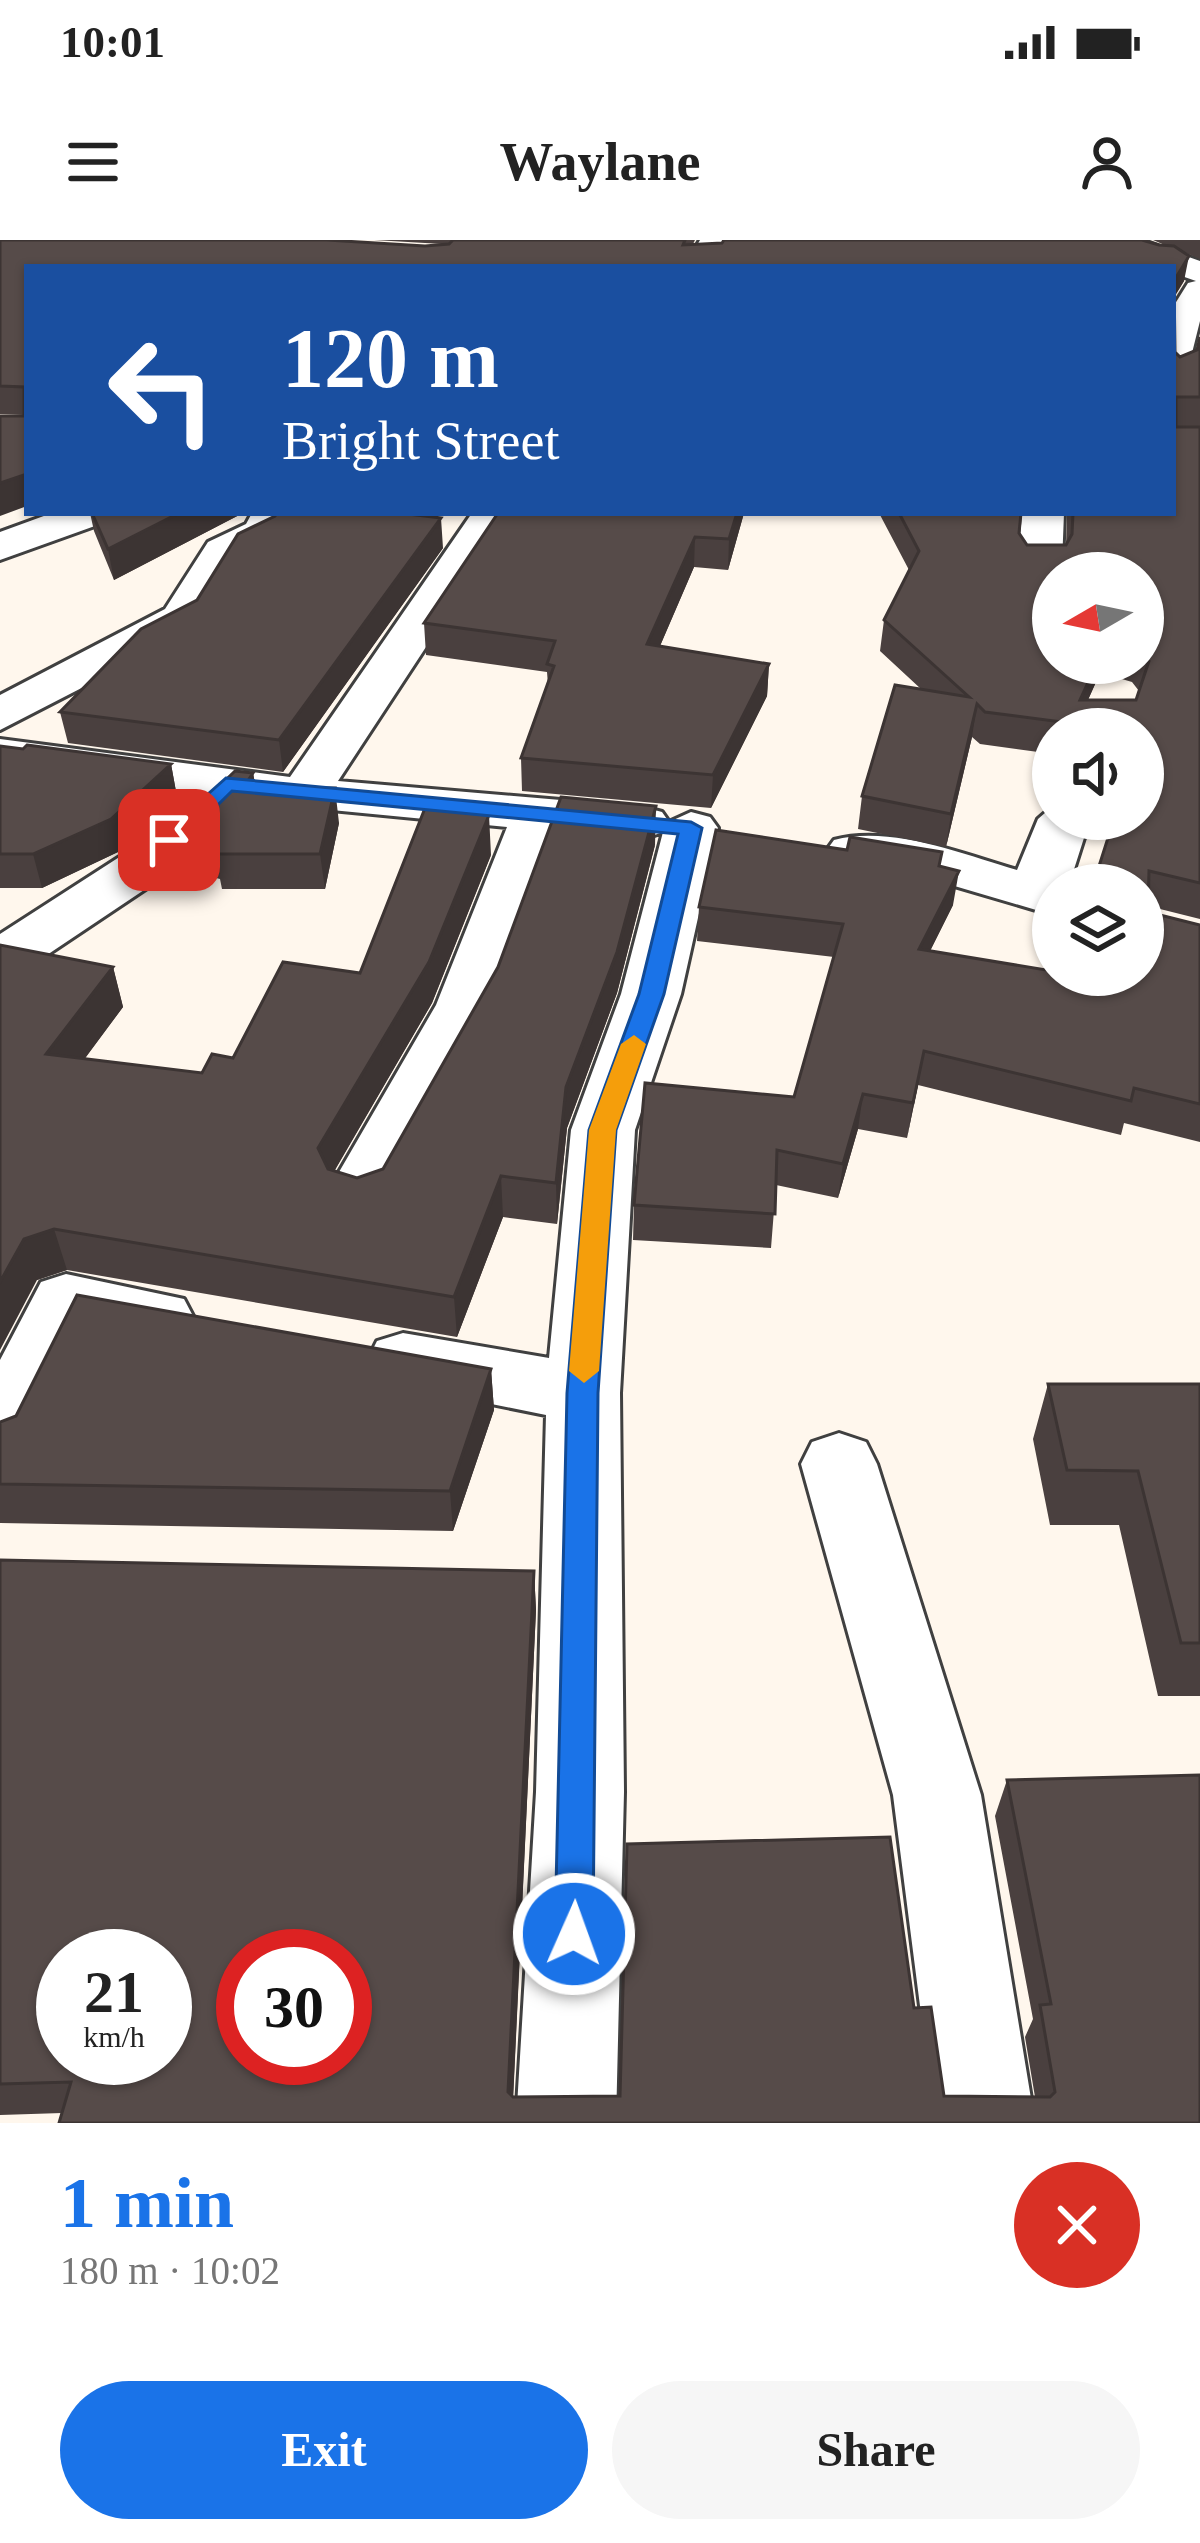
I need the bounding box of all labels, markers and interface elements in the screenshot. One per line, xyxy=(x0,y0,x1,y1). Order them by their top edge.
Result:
text: 10:01 xyxy=(60,17,165,67)
icon: menu xyxy=(60,129,126,195)
icon: person xyxy=(1074,129,1140,195)
text: Waylane xyxy=(499,132,701,192)
icon: left xyxy=(84,312,240,468)
text: 120 m xyxy=(282,312,499,405)
text: Bright Street xyxy=(282,411,559,471)
north arrow xyxy=(1032,552,1164,684)
map controls xyxy=(1032,552,1164,996)
button: sound xyxy=(1032,708,1164,840)
pin xyxy=(118,789,220,891)
icon: arrive xyxy=(136,807,202,873)
button: layers xyxy=(1032,864,1164,996)
position arrow xyxy=(511,1871,637,1997)
speed limit sign: 30 xyxy=(216,1929,372,2085)
text: 21 xyxy=(84,1959,144,2025)
text: km/h xyxy=(83,2020,145,2053)
button: close xyxy=(1014,2162,1140,2288)
text: 1 min xyxy=(60,2163,234,2243)
text: 180 m · 10:02 xyxy=(60,2249,280,2292)
button: Exit xyxy=(60,2381,588,2519)
button: Share xyxy=(612,2381,1140,2519)

